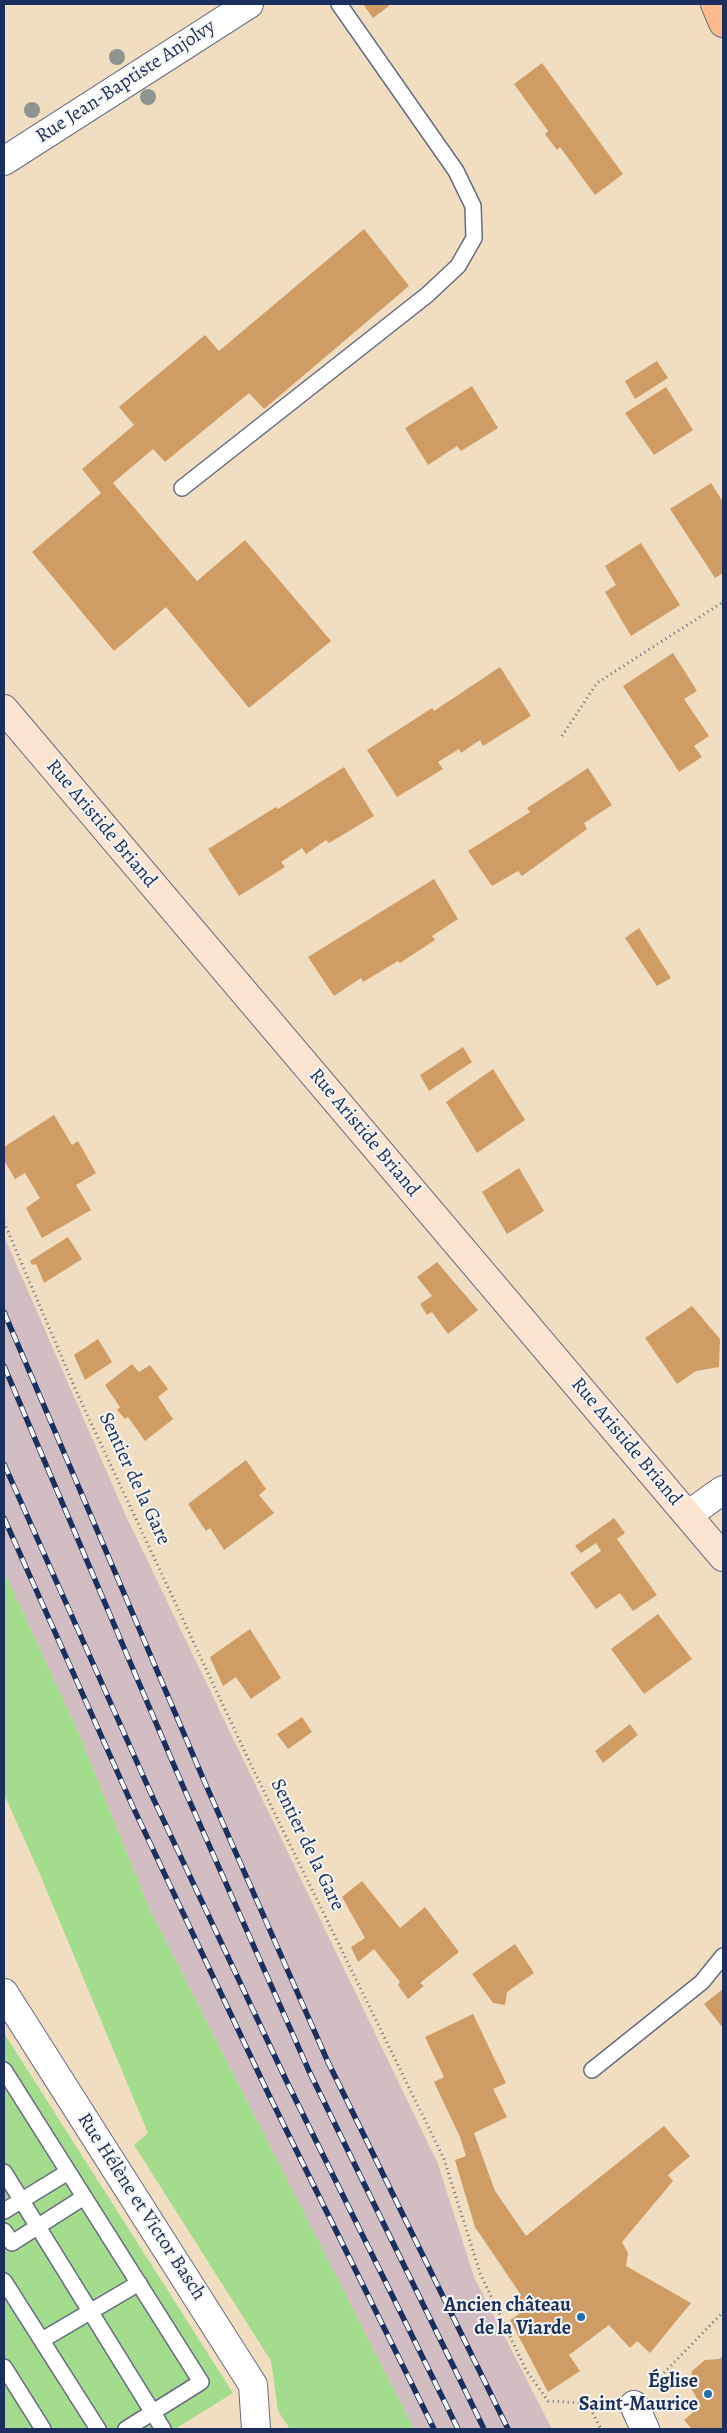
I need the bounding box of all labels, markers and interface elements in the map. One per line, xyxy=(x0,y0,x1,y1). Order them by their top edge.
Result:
street label: Rue Jean-Baptiste Anjolvy xyxy=(32,15,220,149)
street label: Rue Aristide Briand xyxy=(40,755,162,893)
street label: Rue Aristide Briand xyxy=(303,1064,425,1202)
street label: Rue Aristide Briand xyxy=(565,1373,687,1511)
street label: Sentier de la Gare xyxy=(93,1409,175,1549)
street label: Sentier de la Gare xyxy=(265,1775,349,1915)
street label: Rue Hélène et Victor Basch xyxy=(71,2109,211,2305)
place label: Ancien château de la Viarde xyxy=(444,2294,571,2341)
marker: Ancien château de la Viarde xyxy=(575,2311,587,2323)
place label: Église Saint-Maurice xyxy=(579,2370,698,2417)
marker: Église Saint-Maurice xyxy=(702,2388,714,2400)

